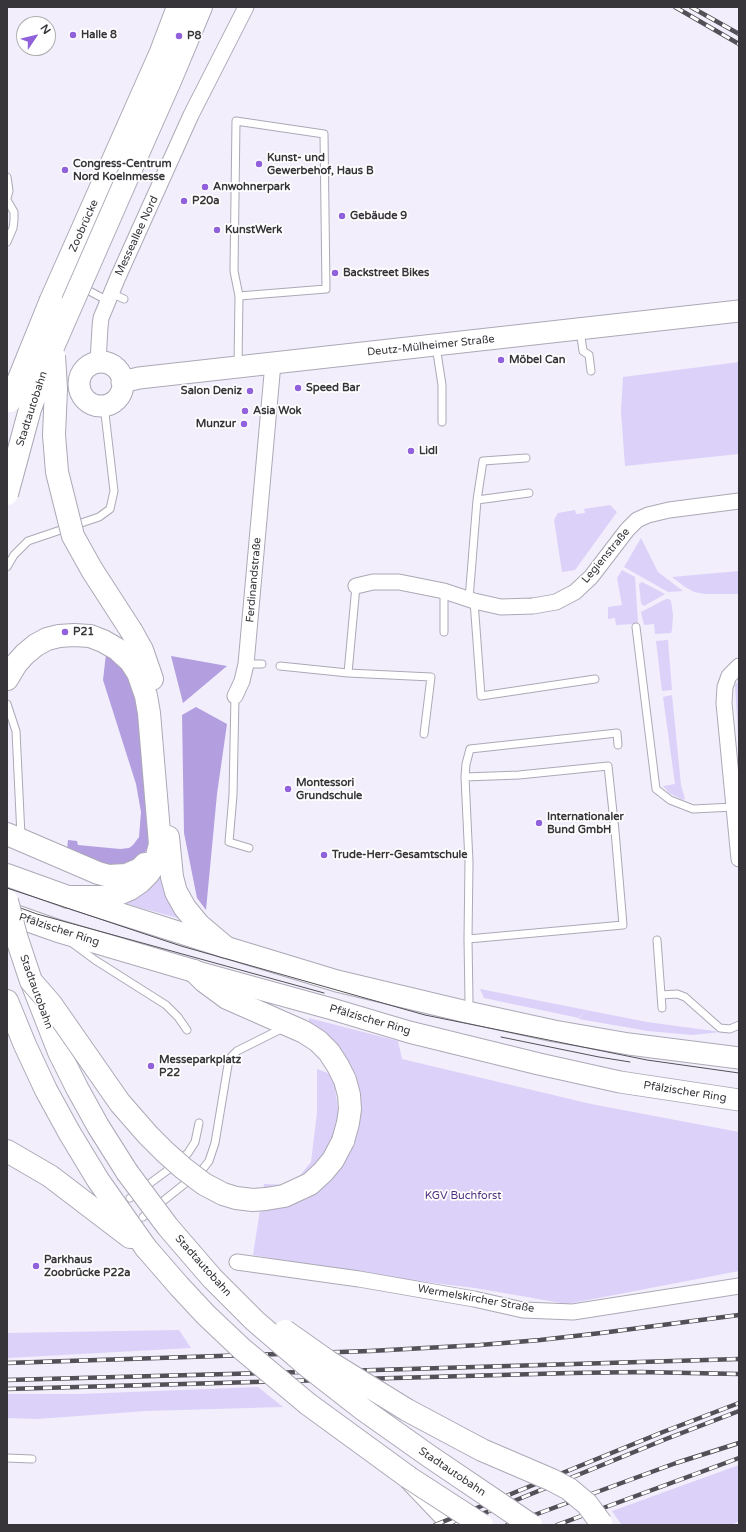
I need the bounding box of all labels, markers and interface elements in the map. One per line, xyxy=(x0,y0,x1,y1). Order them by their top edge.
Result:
north arrow xyxy=(16,16,56,56)
text: N xyxy=(38,22,53,37)
place label: Halle 8 xyxy=(81,28,117,42)
place label: P8 xyxy=(187,29,201,43)
marker: Halle 8 xyxy=(68,30,78,40)
marker: P8 xyxy=(174,31,184,41)
place label: Kunst- und Gewerbehof, Haus B xyxy=(267,151,374,177)
place label: Congress-Centrum Nord Koelnmesse xyxy=(73,157,172,183)
marker: Kunst- und Gewerbehof, Haus B xyxy=(254,159,264,169)
marker: Congress-Centrum Nord Koelnmesse xyxy=(60,165,70,175)
place label: Anwohnerpark xyxy=(213,180,290,194)
marker: Anwohnerpark xyxy=(200,182,210,192)
street label: Messeallee Nord xyxy=(113,194,161,278)
place label: P20a xyxy=(192,194,219,208)
marker: P20a xyxy=(179,196,189,206)
street label: Zoobrücke xyxy=(67,198,101,254)
place label: Gebäude 9 xyxy=(350,209,407,223)
marker: Gebäude 9 xyxy=(337,211,347,221)
place label: KunstWerk xyxy=(225,223,282,237)
marker: KunstWerk xyxy=(212,225,222,235)
place label: Backstreet Bikes xyxy=(343,266,429,280)
marker: Backstreet Bikes xyxy=(330,268,340,278)
street label: Deutz-Mülheimer Straße xyxy=(367,333,495,359)
place label: Möbel Can xyxy=(509,353,565,367)
marker: Möbel Can xyxy=(496,355,506,365)
street label: Stadtautobahn xyxy=(14,370,50,448)
place label: Speed Bar xyxy=(306,381,360,395)
marker: Speed Bar xyxy=(293,383,303,393)
place label: Salon Deniz xyxy=(181,384,242,398)
marker: Salon Deniz xyxy=(245,386,255,396)
place label: Asia Wok xyxy=(253,404,302,418)
marker: Asia Wok xyxy=(240,406,250,416)
place label: Munzur xyxy=(196,417,236,431)
marker: Munzur xyxy=(239,419,249,429)
place label: Lidl xyxy=(419,444,438,458)
marker: Lidl xyxy=(406,446,416,456)
street label: Legienstraße xyxy=(579,526,633,586)
street label: Ferdinandstraße xyxy=(244,537,264,623)
place label: P21 xyxy=(73,625,94,639)
marker: P21 xyxy=(60,627,70,637)
place label: Montessori Grundschule xyxy=(296,776,362,802)
marker: Montessori Grundschule xyxy=(283,784,293,794)
place label: Internationaler Bund GmbH xyxy=(547,810,624,836)
marker: Internationaler Bund GmbH xyxy=(534,818,544,828)
place label: Trude-Herr-Gesamtschule xyxy=(332,848,468,862)
marker: Trude-Herr-Gesamtschule xyxy=(319,850,329,860)
street label: Pfälzischer Ring xyxy=(17,911,101,949)
street label: Stadtautobahn xyxy=(16,953,56,1031)
street label: Pfälzischer Ring xyxy=(328,1002,412,1038)
place label: Messeparkplatz P22 xyxy=(159,1053,241,1079)
marker: Messeparkplatz P22 xyxy=(146,1061,156,1071)
street label: Pfälzischer Ring xyxy=(643,1079,727,1105)
park label: KGV Buchforst xyxy=(425,1189,501,1203)
street label: Stadtautobahn xyxy=(172,1233,234,1299)
place label: Parkhaus Zoobrücke P22a xyxy=(44,1253,130,1279)
marker: Parkhaus Zoobrücke P22a xyxy=(31,1261,41,1271)
street label: Wermelskircher Straße xyxy=(417,1282,535,1316)
street label: Stadtautobahn xyxy=(416,1445,488,1499)

